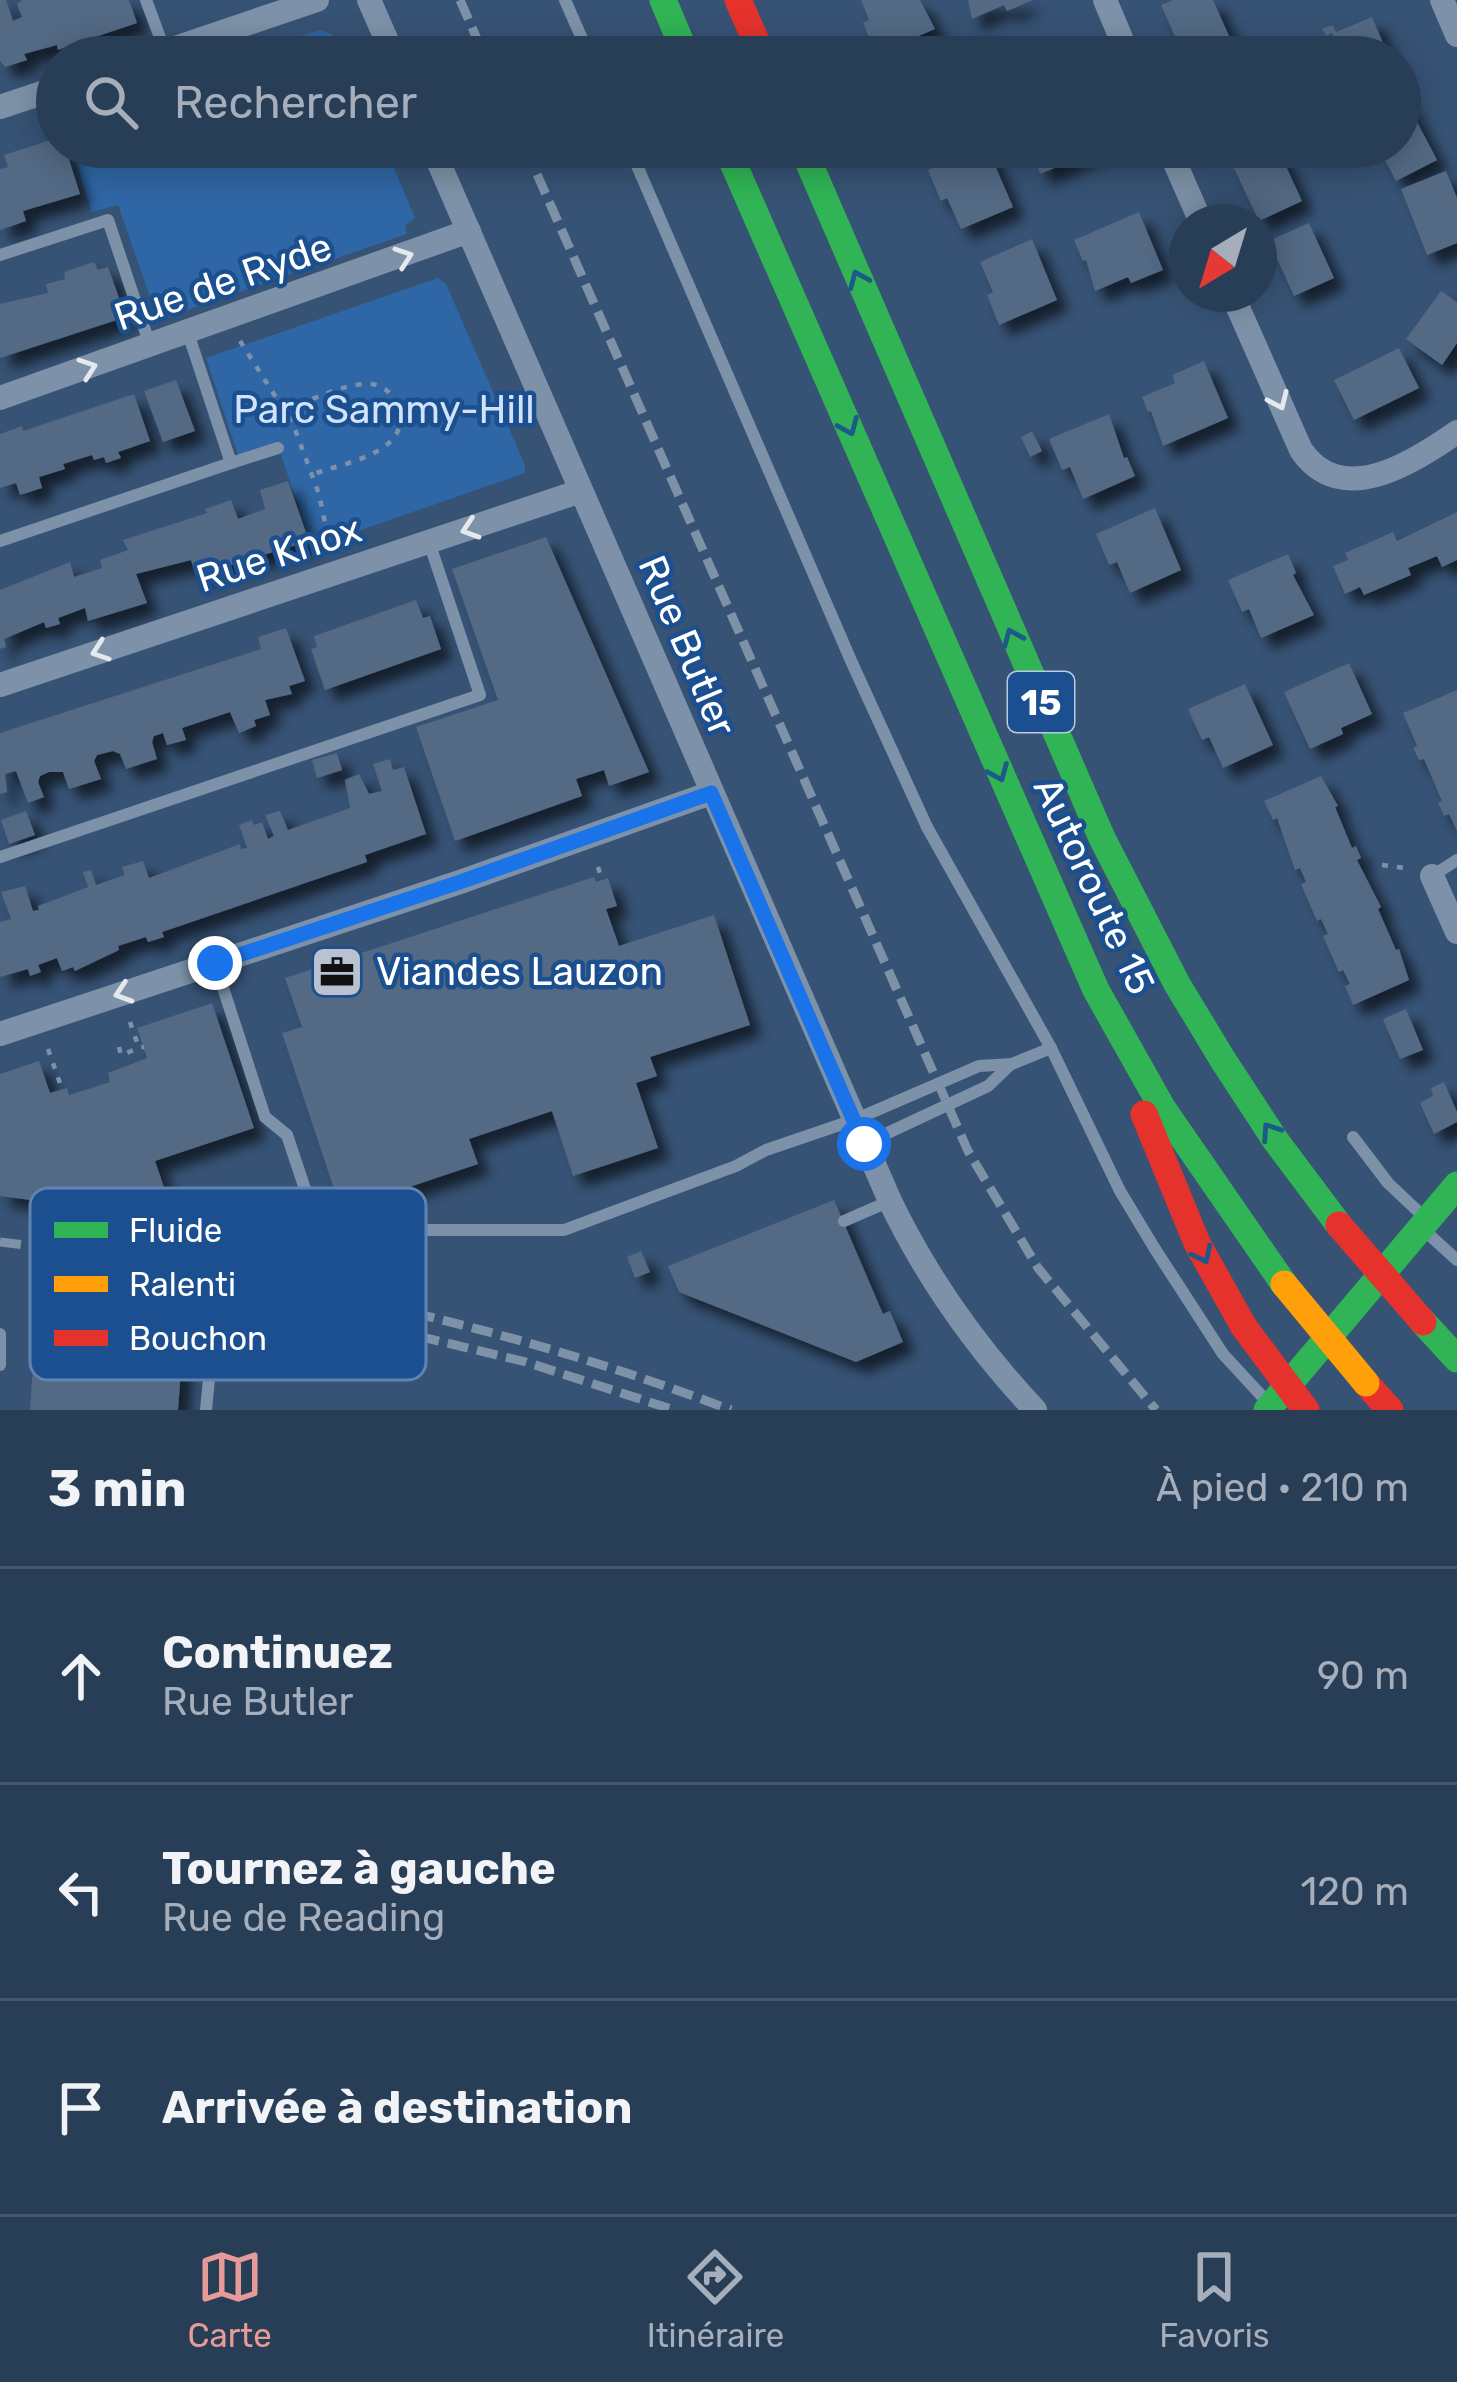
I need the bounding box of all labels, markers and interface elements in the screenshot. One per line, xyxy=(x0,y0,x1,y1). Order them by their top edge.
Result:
search box xyxy=(36,36,1421,168)
icon: search xyxy=(78,69,144,135)
text: Rechercher xyxy=(174,76,417,129)
north arrow xyxy=(1169,204,1277,312)
street label: Rue de Ryde xyxy=(108,223,338,341)
one-way arrow xyxy=(392,247,413,271)
one-way arrow xyxy=(849,269,873,291)
one-way arrow xyxy=(76,358,97,382)
park label: Parc Sammy-Hill xyxy=(233,387,535,433)
one-way arrow xyxy=(1265,389,1289,410)
one-way arrow xyxy=(834,415,858,436)
street label: Rue Knox xyxy=(191,506,367,602)
one-way arrow xyxy=(460,514,481,539)
street label: Rue Butler xyxy=(628,549,746,743)
one-way arrow xyxy=(1002,628,1026,649)
one-way arrow xyxy=(90,637,111,662)
road number: 15 xyxy=(1008,672,1074,732)
one-way arrow xyxy=(984,760,1008,782)
street label: Autoroute 15 xyxy=(1024,770,1164,1002)
route end xyxy=(188,936,242,990)
office icon: Viandes Lauzon xyxy=(309,944,365,1000)
place label: Viandes Lauzon xyxy=(376,949,663,995)
one-way arrow xyxy=(113,979,134,1004)
route start xyxy=(837,1117,891,1171)
one-way arrow xyxy=(1262,1122,1284,1144)
legend xyxy=(30,1188,426,1380)
text: Fluide xyxy=(129,1211,222,1250)
one-way arrow xyxy=(1189,1242,1212,1264)
text: Ralenti xyxy=(129,1265,236,1304)
text: Bouchon xyxy=(129,1319,267,1358)
text: 3 min xyxy=(48,1458,187,1519)
text: À pied · 210 m xyxy=(1156,1465,1409,1511)
text: Continuez xyxy=(162,1626,393,1679)
icon: ahead xyxy=(48,1643,114,1709)
text: 90 m xyxy=(1317,1653,1409,1699)
text: Rue Butler xyxy=(162,1679,353,1725)
text: Tournez à gauche xyxy=(162,1842,556,1895)
icon: left xyxy=(48,1859,114,1925)
text: 120 m xyxy=(1300,1869,1409,1915)
text: Rue de Reading xyxy=(162,1895,445,1941)
icon: arrive xyxy=(48,2075,114,2141)
text: Arrivée à destination xyxy=(162,2081,632,2134)
tab: Carte xyxy=(188,2244,272,2355)
tab: Itinéraire xyxy=(647,2244,784,2355)
tab: Favoris xyxy=(1159,2244,1269,2355)

